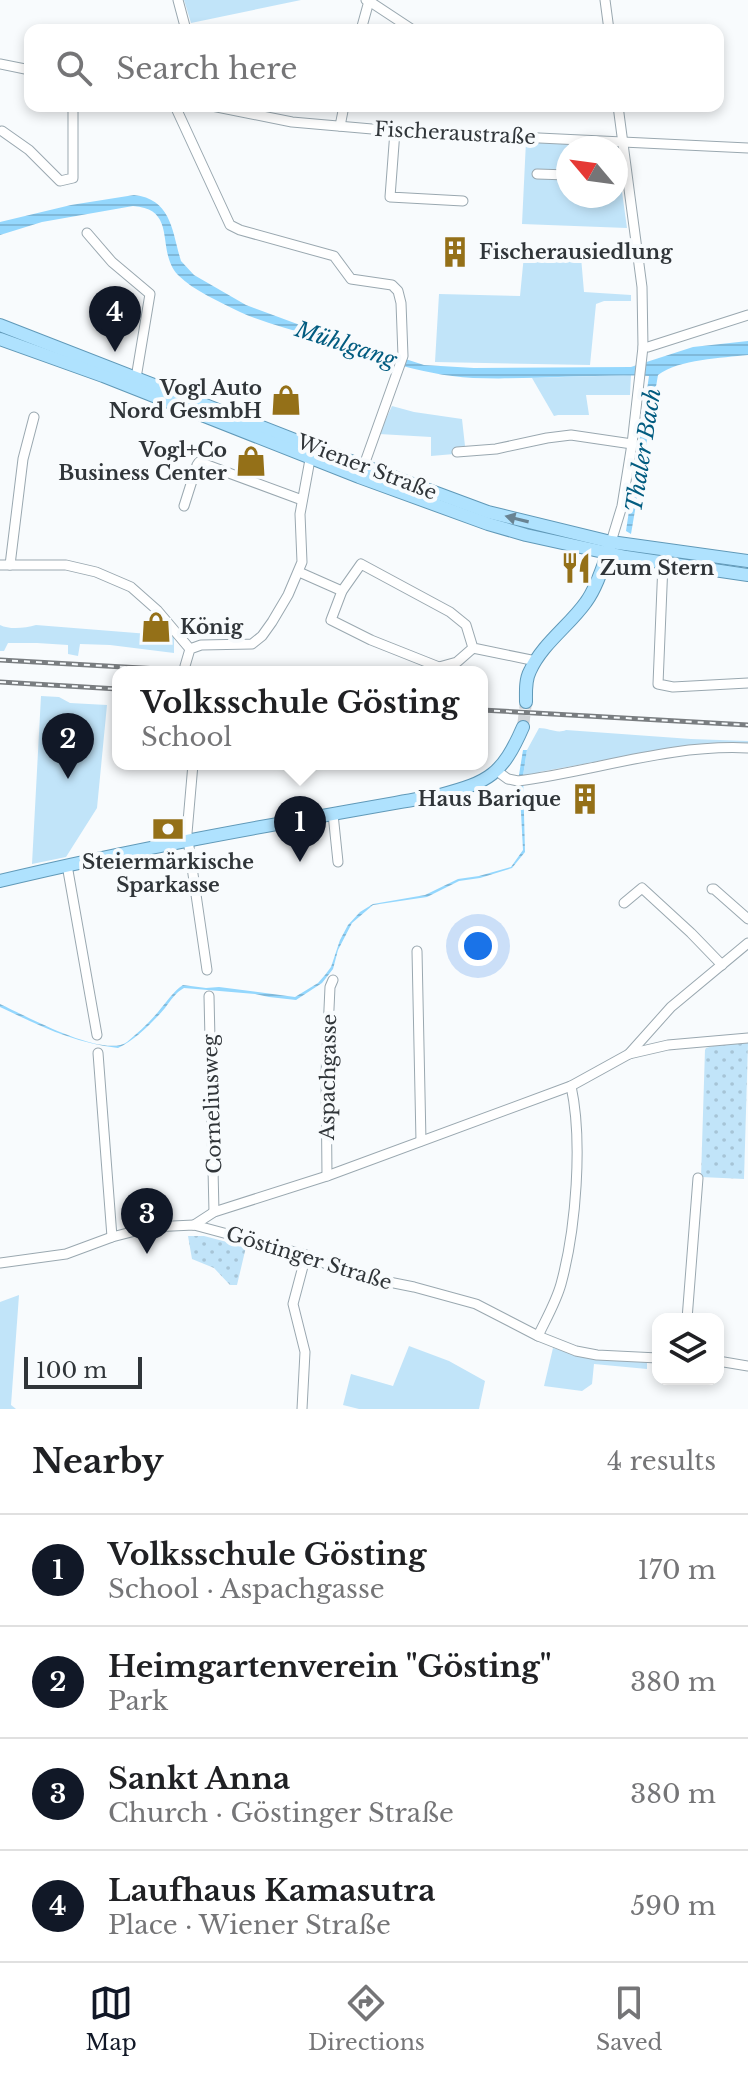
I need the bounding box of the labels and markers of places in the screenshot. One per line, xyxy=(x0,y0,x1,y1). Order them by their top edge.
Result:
building icon: Fischerausiedlung xyxy=(438,235,472,269)
place label: Fischerausiedlung xyxy=(479,240,673,264)
pin: 4 xyxy=(89,286,141,352)
place label: Vogl Auto Nord GesmbH xyxy=(109,376,262,423)
shop icon: Vogl Auto Nord GesmbH xyxy=(269,383,303,417)
place label: Vogl+Co Business Center xyxy=(58,438,227,485)
shop icon: Vogl+Co Business Center xyxy=(234,444,268,478)
restaurant icon: Zum Stern xyxy=(559,551,593,585)
place label: Zum Stern xyxy=(600,556,715,580)
shop icon: König xyxy=(139,610,173,644)
place label: König xyxy=(180,615,244,639)
pin: 2 xyxy=(42,713,94,779)
building icon: Haus Barique xyxy=(568,782,602,816)
place label: Haus Barique xyxy=(418,787,561,811)
pin: 1 xyxy=(274,796,326,862)
bank icon: Steiermärkische Sparkasse xyxy=(151,812,185,846)
place label: Steiermärkische Sparkasse xyxy=(82,850,254,897)
pin: 3 xyxy=(121,1188,173,1254)

